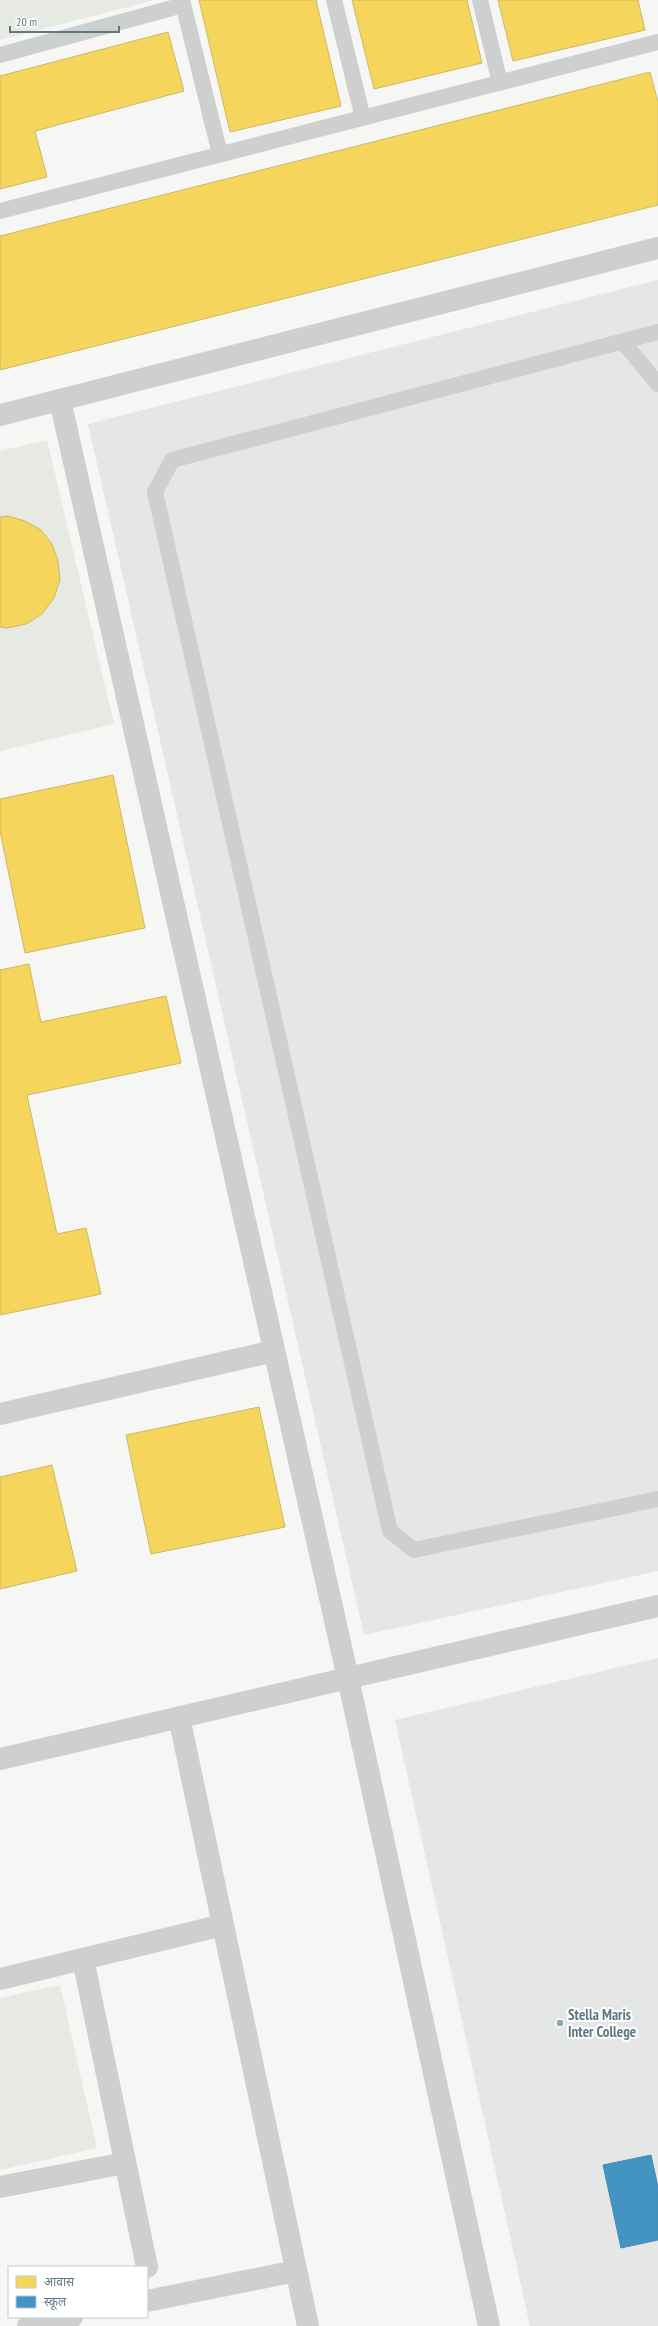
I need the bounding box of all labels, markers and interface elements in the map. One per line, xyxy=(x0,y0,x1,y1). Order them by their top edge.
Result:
scale bar xyxy=(10,8,119,34)
text: 20 m xyxy=(16,14,37,29)
place label: Stella Maris Inter College xyxy=(568,2005,636,2041)
marker: Stella Maris Inter College xyxy=(555,2018,565,2028)
legend xyxy=(8,2266,148,2318)
text: आवास xyxy=(44,2274,75,2289)
text: स्कूल xyxy=(44,2294,67,2310)

